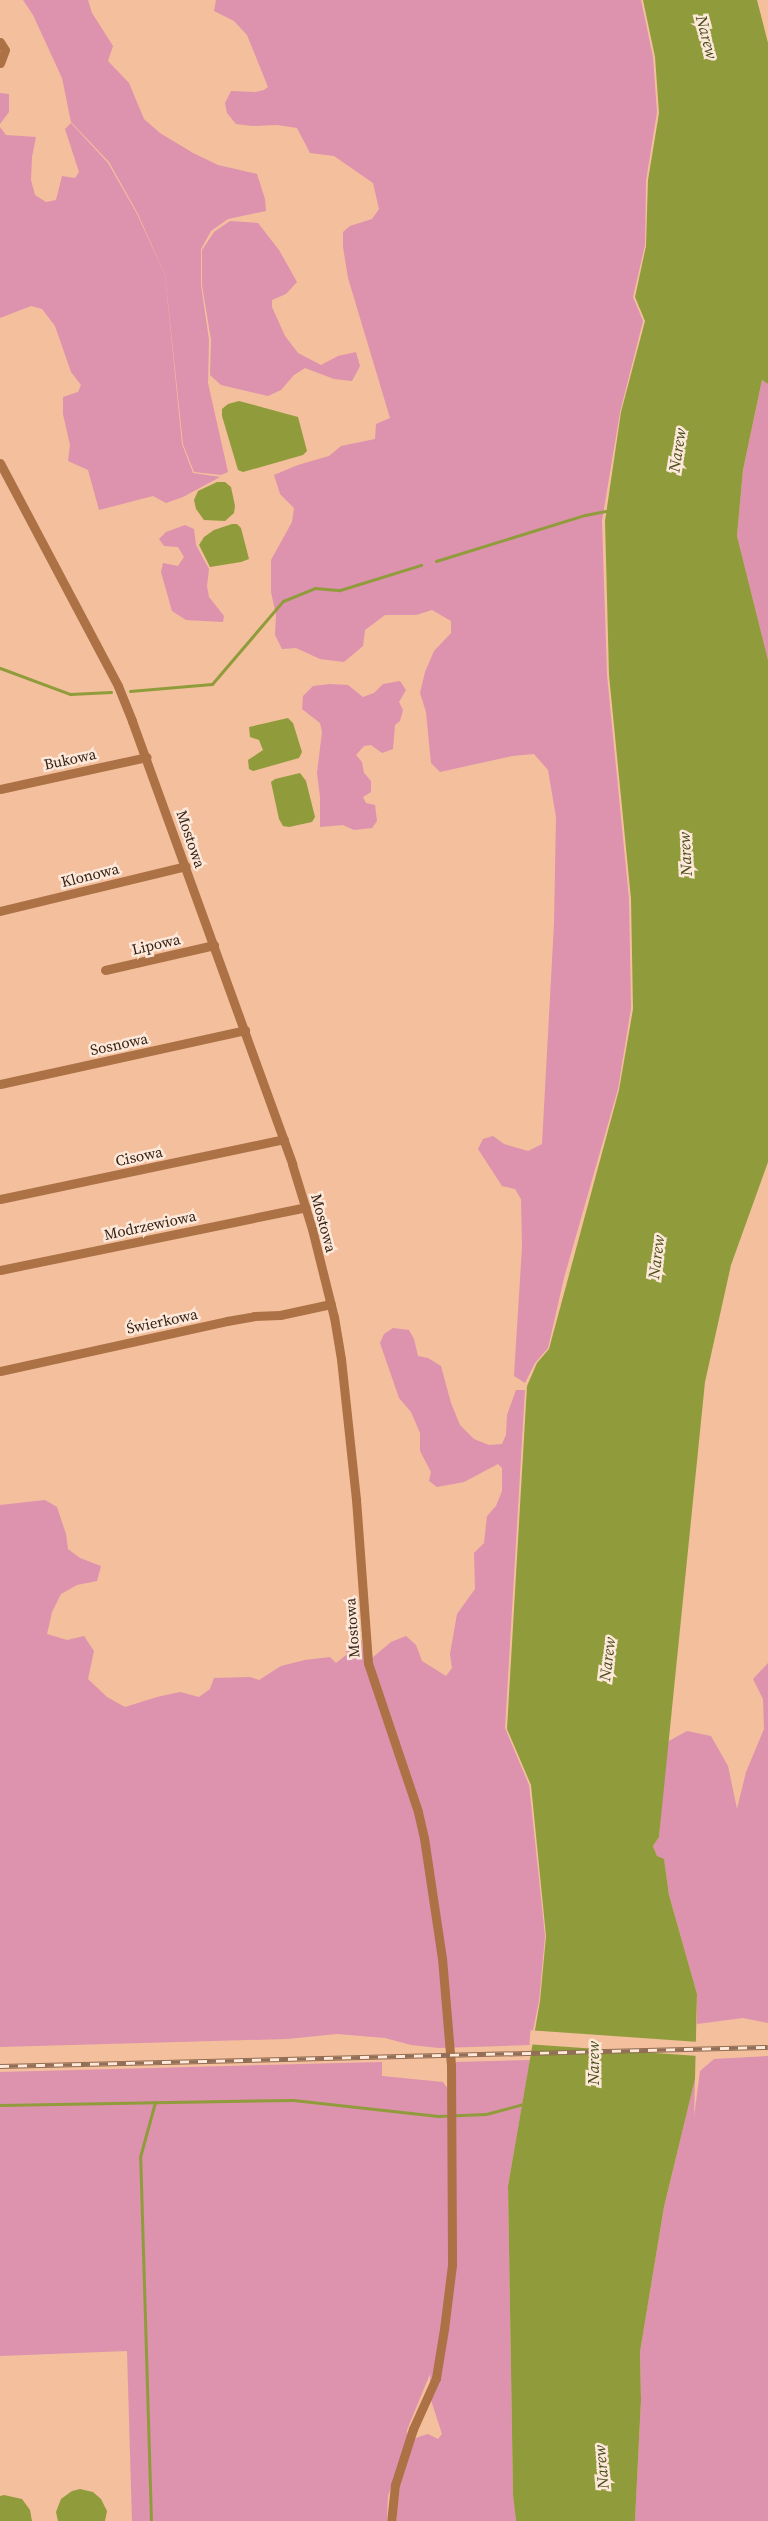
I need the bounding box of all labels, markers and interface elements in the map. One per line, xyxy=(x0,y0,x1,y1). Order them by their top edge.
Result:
water label: Narew xyxy=(692,13,722,61)
water label: Narew xyxy=(664,427,690,473)
street label: Bukowa xyxy=(42,745,98,773)
street label: Mostowa xyxy=(173,808,209,870)
water label: Narew xyxy=(674,832,696,876)
street label: Klonowa xyxy=(59,859,121,891)
street label: Lipowa xyxy=(130,930,182,958)
street label: Sosnowa xyxy=(88,1029,150,1059)
street label: Cisowa xyxy=(114,1142,164,1170)
street label: Mostowa xyxy=(308,1192,340,1254)
street label: Modrzewiowa xyxy=(102,1206,198,1244)
water label: Narew xyxy=(644,1234,668,1280)
street label: Świerkowa xyxy=(125,1305,199,1337)
street label: Mostowa xyxy=(341,1597,363,1659)
water label: Narew xyxy=(595,1636,619,1682)
water label: Narew xyxy=(583,2041,603,2085)
water label: Narew xyxy=(590,2444,612,2490)

